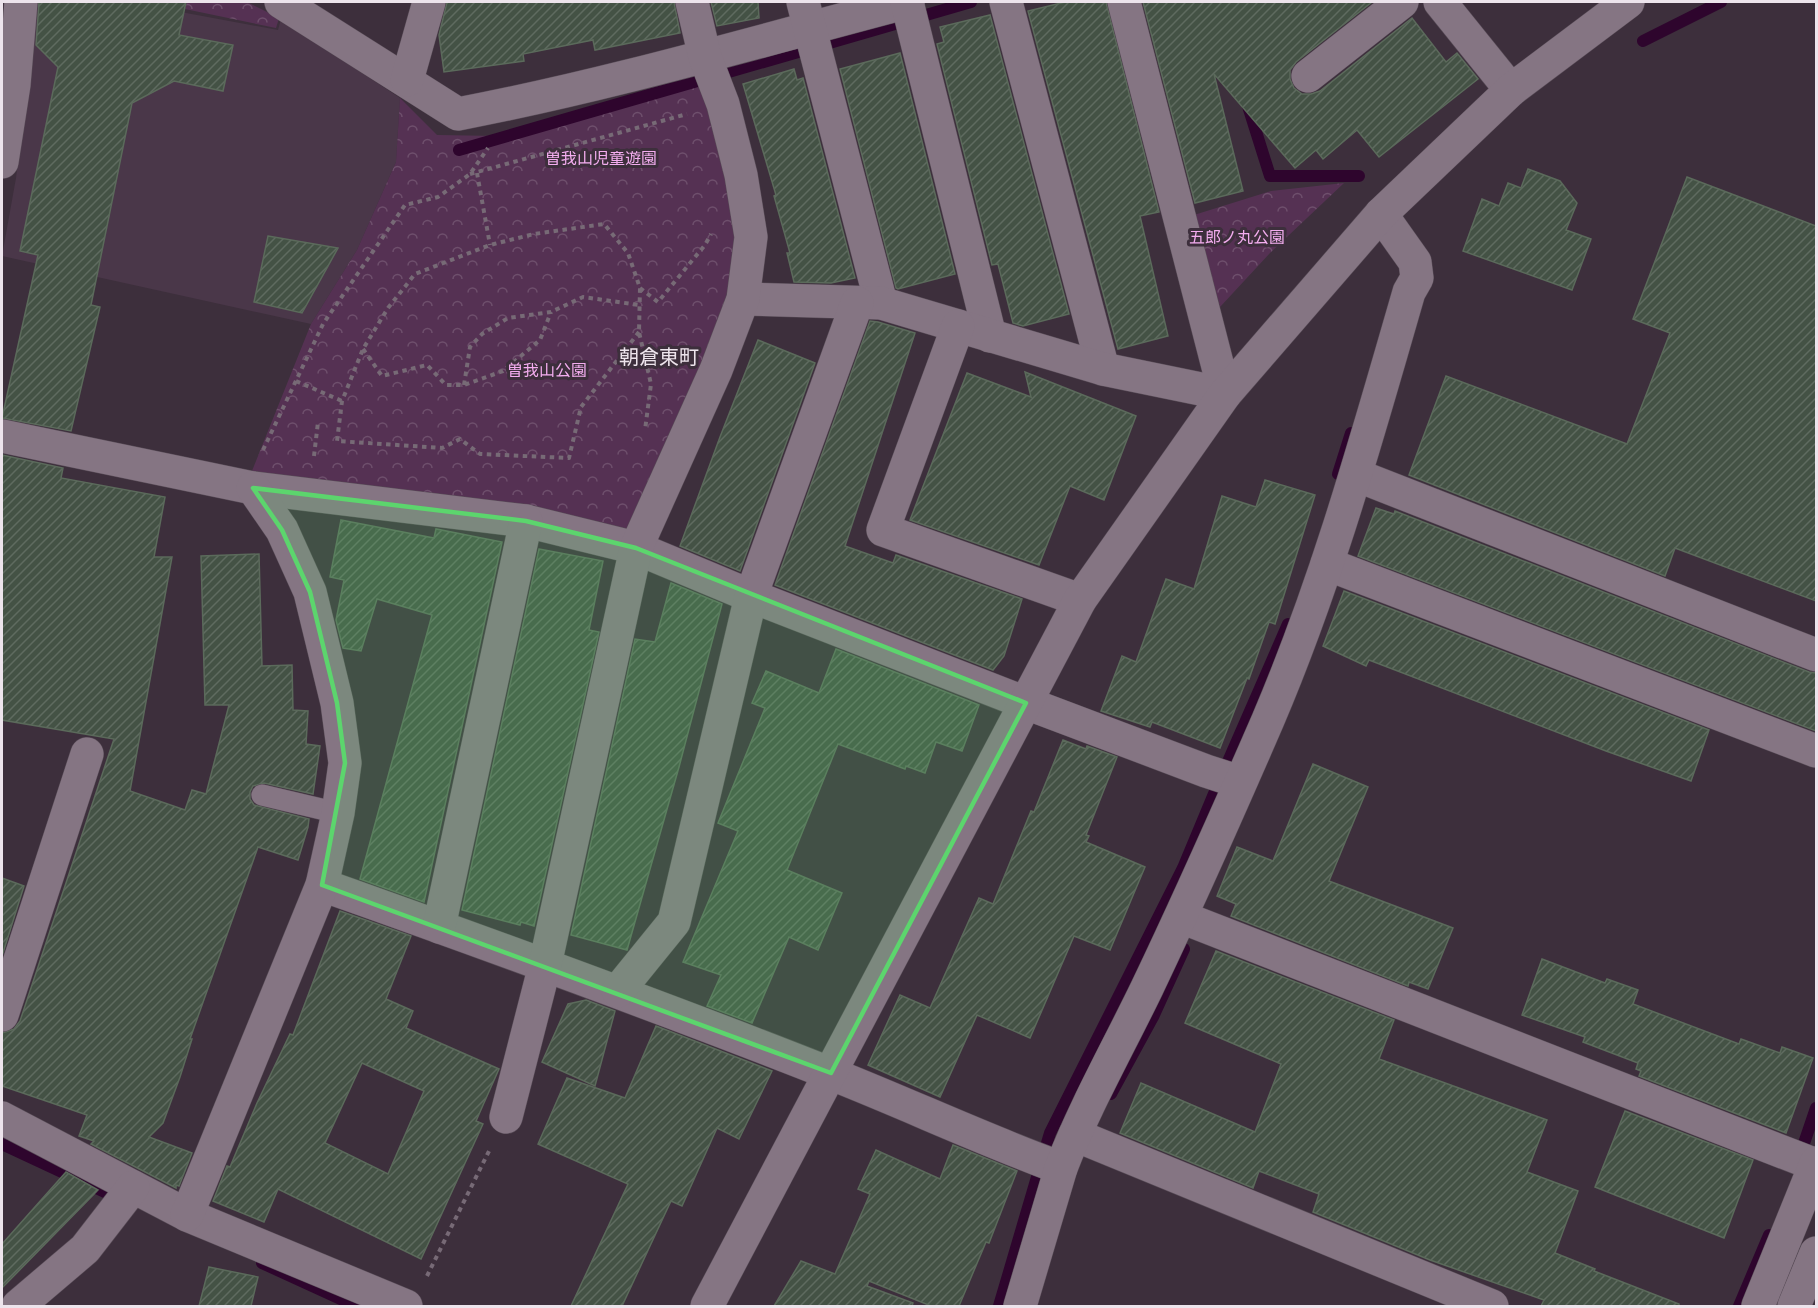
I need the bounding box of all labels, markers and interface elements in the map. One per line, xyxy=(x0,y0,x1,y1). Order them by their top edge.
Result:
park label: 曽我山児童遊園 xyxy=(545,148,657,167)
park label: 五郎ノ丸公園 xyxy=(1189,227,1285,246)
district label: 朝倉東町 xyxy=(619,344,699,368)
park label: 曽我山公園 xyxy=(507,360,587,379)

